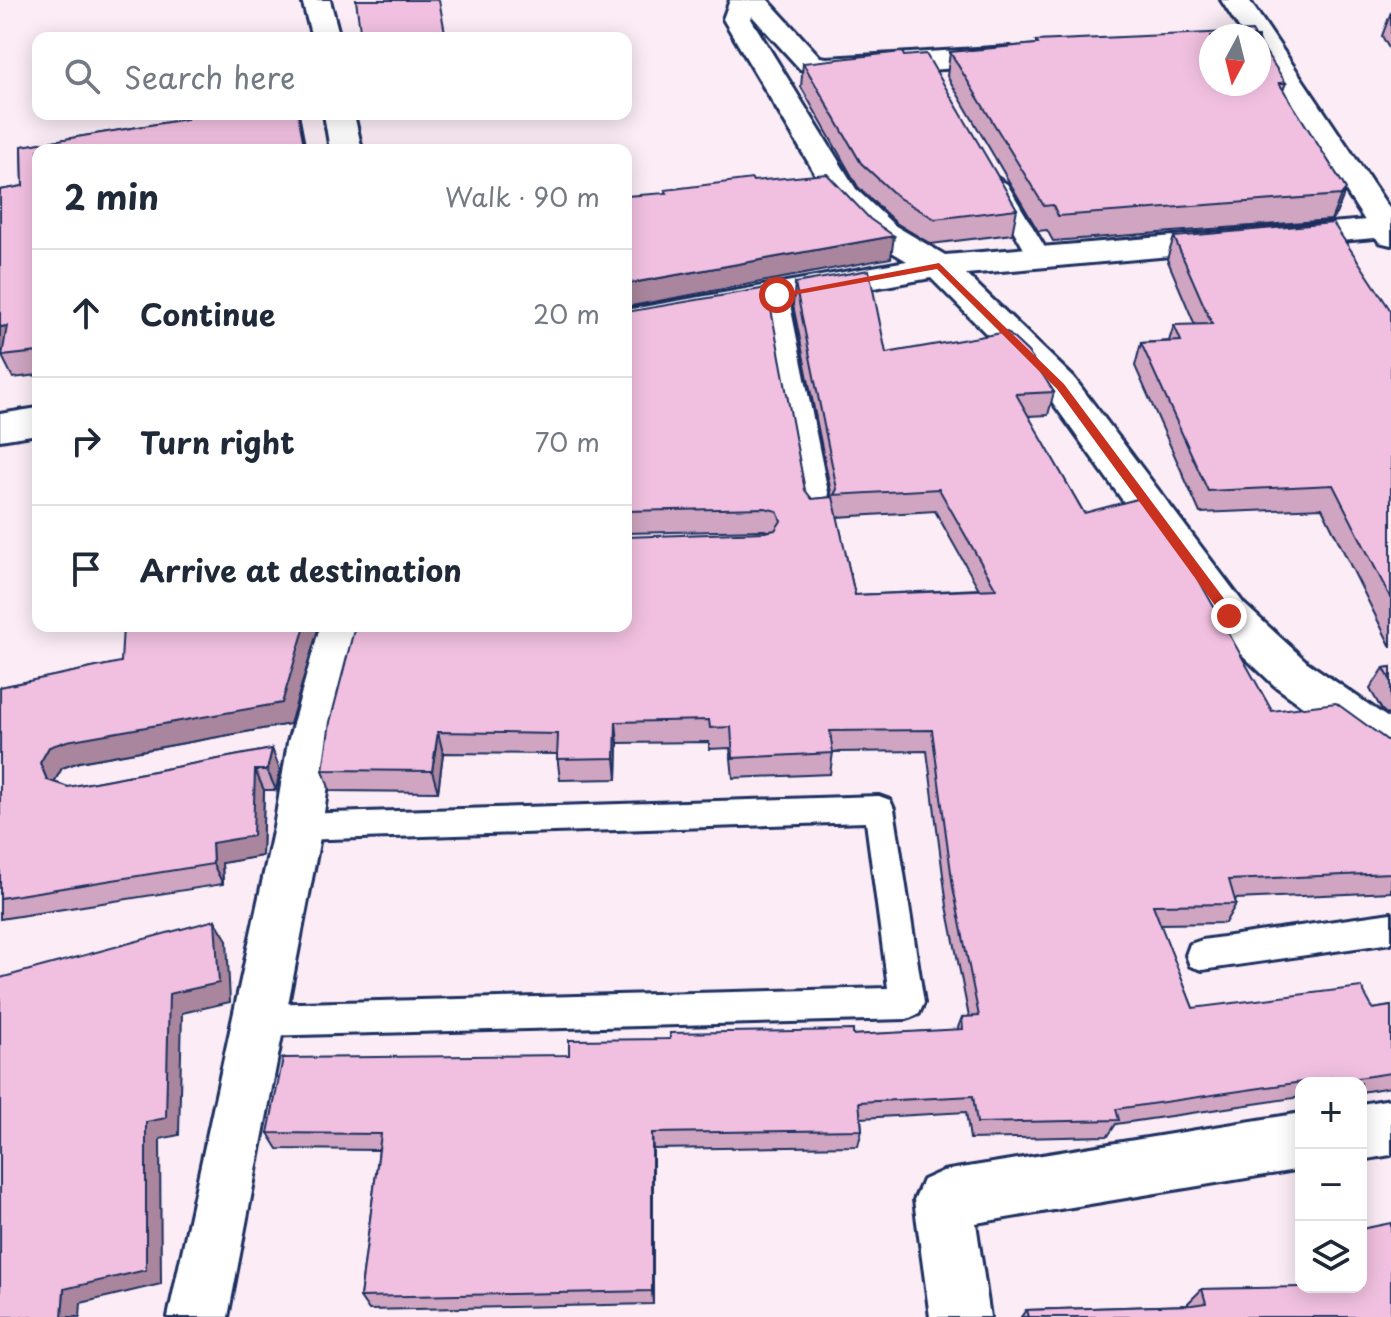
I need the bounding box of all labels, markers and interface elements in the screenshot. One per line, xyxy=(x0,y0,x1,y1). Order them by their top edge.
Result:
north arrow xyxy=(1199,24,1271,96)
search box xyxy=(32,32,632,120)
icon: search xyxy=(60,54,104,98)
text: Search here xyxy=(124,54,296,99)
text: 2 min xyxy=(64,170,159,222)
text: Walk · 90 m xyxy=(445,177,600,216)
route start xyxy=(759,277,795,313)
icon: ahead xyxy=(64,291,108,335)
text: Continue xyxy=(140,291,275,336)
text: 20 m xyxy=(533,294,600,333)
icon: right xyxy=(64,419,108,463)
text: Turn right xyxy=(140,419,295,464)
text: 70 m xyxy=(535,422,600,461)
icon: arrive xyxy=(64,547,108,591)
text: Arrive at destination xyxy=(140,547,462,592)
route end xyxy=(1211,598,1247,634)
map controls xyxy=(1295,1077,1367,1293)
button: + xyxy=(1295,1077,1367,1149)
button: − xyxy=(1295,1149,1367,1221)
button: layers xyxy=(1295,1221,1367,1293)

